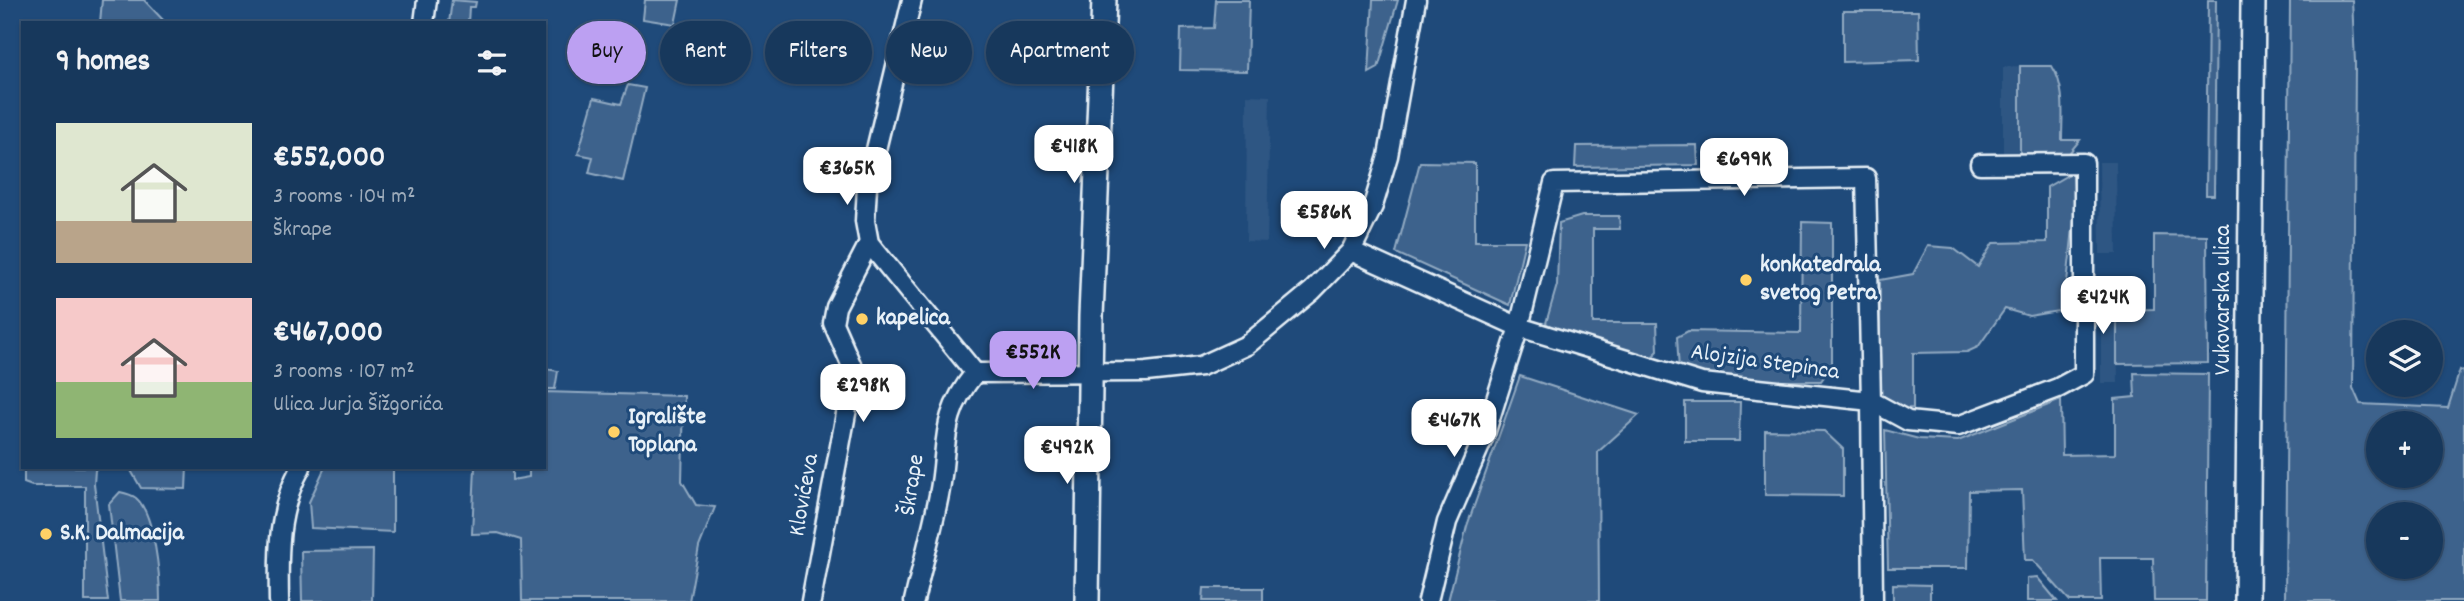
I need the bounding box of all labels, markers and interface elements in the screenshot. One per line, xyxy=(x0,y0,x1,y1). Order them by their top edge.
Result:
chip: Buy xyxy=(567,21,646,84)
chip: Rent xyxy=(660,21,751,84)
chip: Filters xyxy=(765,21,872,84)
chip: New xyxy=(886,21,972,84)
chip: Apartment xyxy=(986,21,1134,84)
text: 9 homes xyxy=(56,42,150,85)
icon: filters xyxy=(473,44,511,82)
pin: €418K xyxy=(1025,125,1123,185)
text: €418K xyxy=(1050,131,1098,164)
text: €552,000 xyxy=(273,138,385,181)
pin: €699K xyxy=(1695,138,1793,198)
text: €699K xyxy=(1716,144,1772,177)
pin: €365K xyxy=(798,148,896,207)
icon: home xyxy=(112,151,196,235)
text: €365K xyxy=(819,153,875,186)
text: 3 rooms · 104 m² xyxy=(273,181,415,214)
pin: €586K xyxy=(1275,191,1373,251)
text: €586K xyxy=(1297,197,1351,230)
text: Škrape xyxy=(273,214,332,247)
street label: Vukovarska ulica xyxy=(2207,224,2241,375)
place label: konkatedrala svetog Petra xyxy=(1760,249,1881,311)
marker: konkatedrala svetog Petra xyxy=(1738,272,1754,288)
pin: €424K xyxy=(2054,276,2152,336)
text: €424K xyxy=(2077,282,2129,315)
place label: kapelica xyxy=(876,302,950,336)
marker: kapelica xyxy=(854,311,870,327)
text: €467,000 xyxy=(273,313,383,356)
map controls xyxy=(2366,320,2443,579)
button: layers xyxy=(2366,320,2443,397)
icon: home xyxy=(112,326,196,410)
pin: €552K xyxy=(984,332,1082,391)
street label: Alojzija Stepinca xyxy=(1688,336,1842,390)
text: €552K xyxy=(1006,337,1060,370)
text: 3 rooms · 107 m² xyxy=(273,356,415,389)
pin: €298K xyxy=(814,364,912,424)
text: €298K xyxy=(836,370,890,403)
text: Ulica Jurja Šižgorića xyxy=(273,389,443,422)
pin: €467K xyxy=(1405,400,1503,459)
place label: Igralište Toplana xyxy=(628,401,706,463)
text: €467K xyxy=(1427,405,1481,438)
button: + xyxy=(2366,411,2443,488)
marker: Igralište Toplana xyxy=(606,424,622,440)
pin: €492K xyxy=(1018,426,1116,486)
text: €492K xyxy=(1040,432,1094,465)
street label: Klovićeva xyxy=(781,450,829,539)
street label: Škrape xyxy=(891,452,935,518)
button: − xyxy=(2366,502,2443,579)
place label: S.K. Dalmacija xyxy=(60,517,185,551)
marker: S.K. Dalmacija xyxy=(38,526,54,542)

